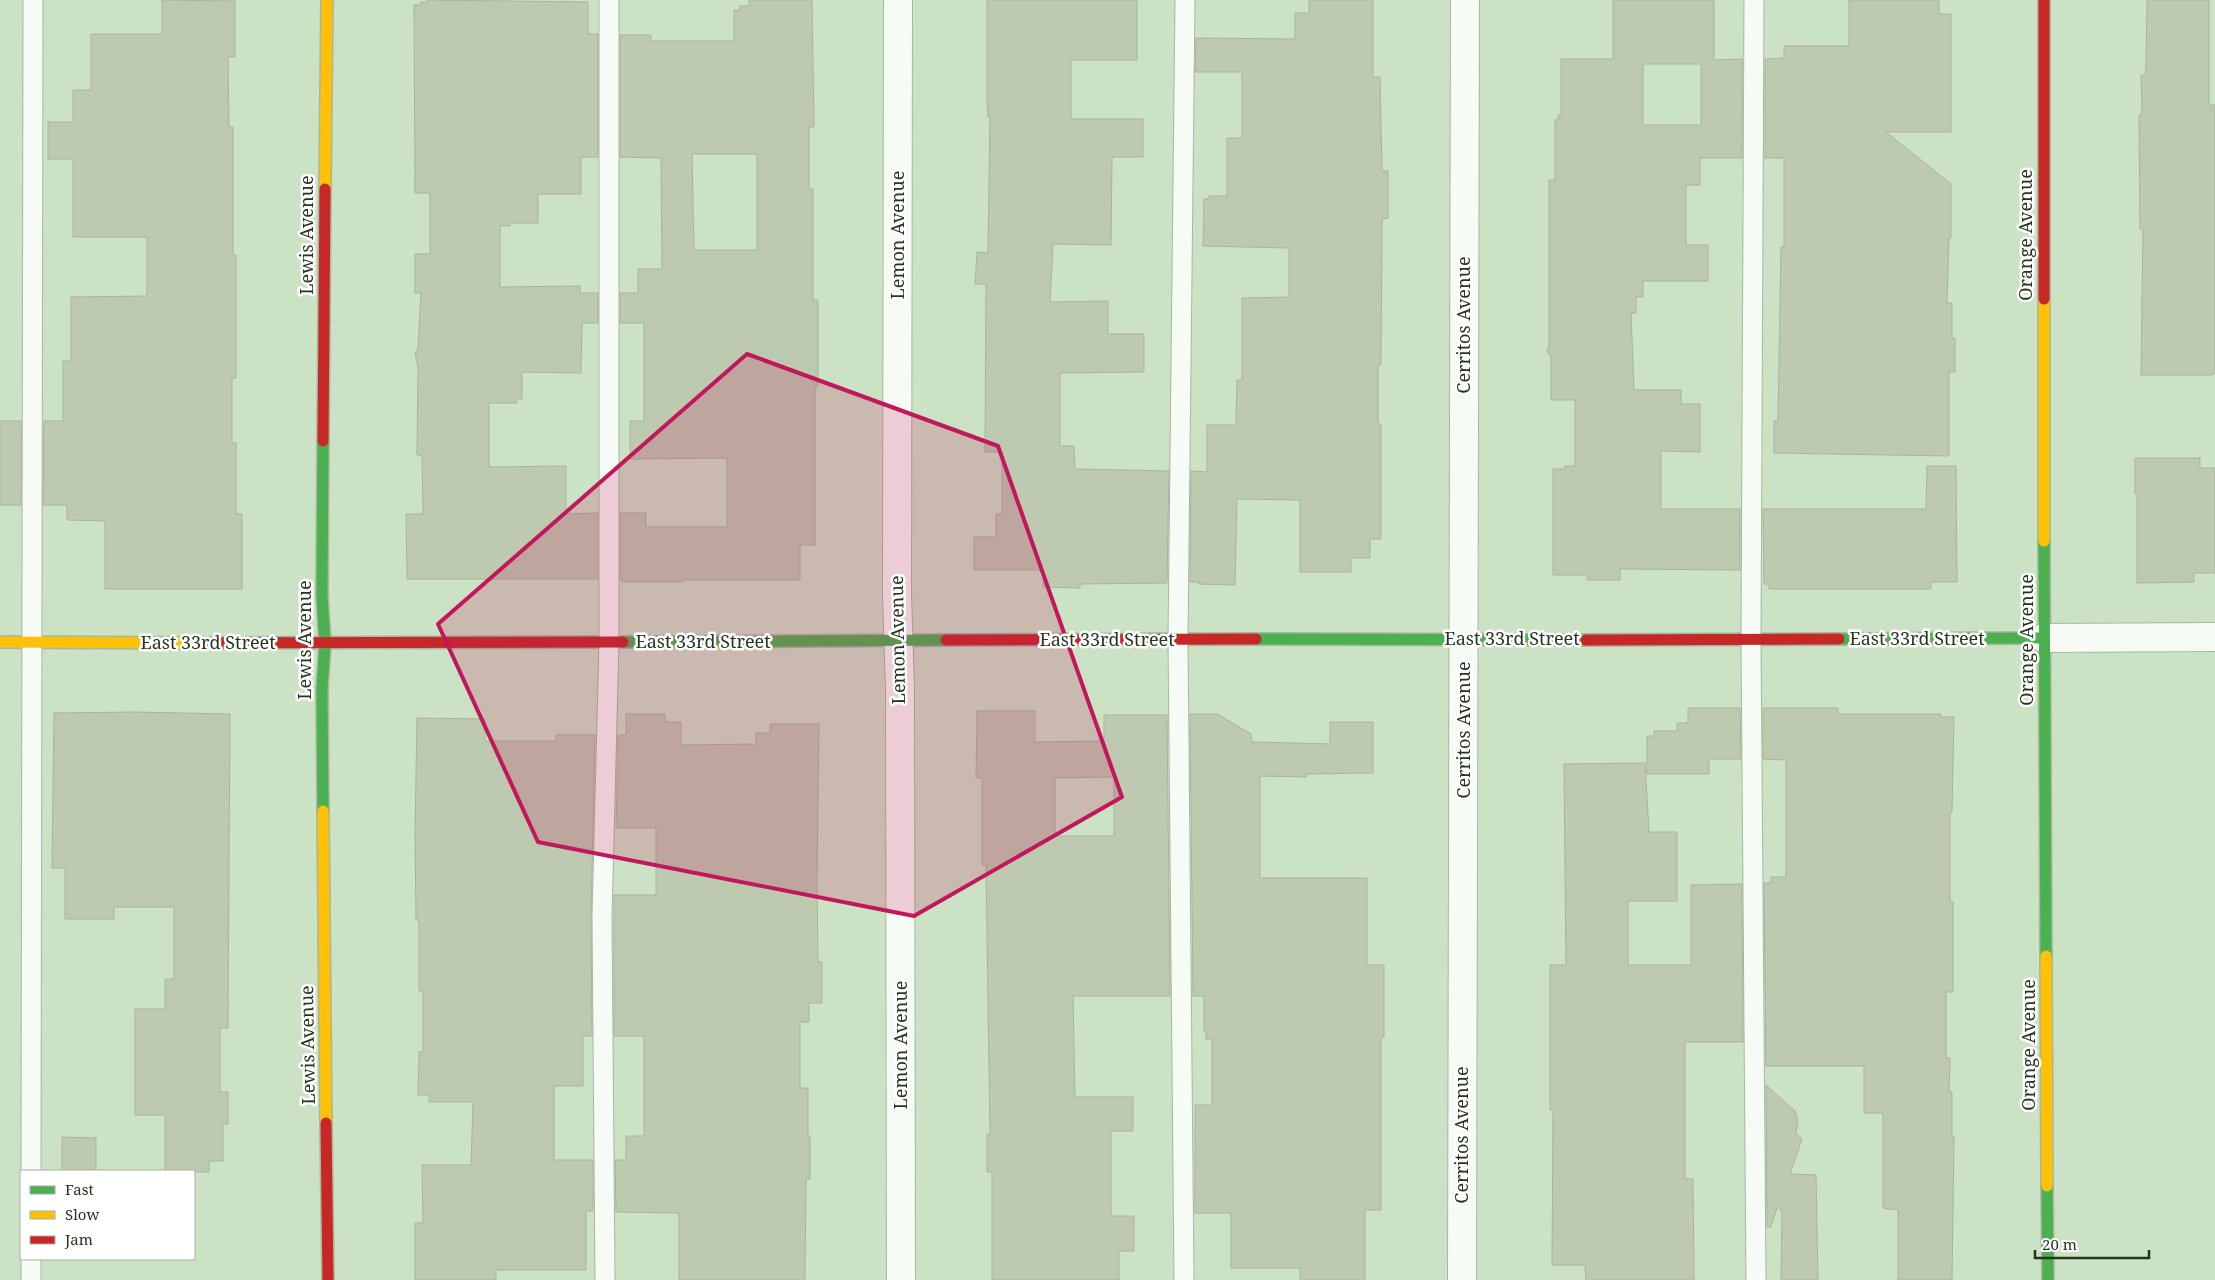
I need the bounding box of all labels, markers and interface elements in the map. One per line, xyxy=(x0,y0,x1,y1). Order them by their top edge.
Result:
street label: Orange Avenue xyxy=(2013,169,2037,301)
street label: Lemon Avenue xyxy=(885,171,909,299)
street label: Lewis Avenue xyxy=(294,175,318,295)
street label: Cerritos Avenue xyxy=(1451,256,1475,394)
street label: Orange Avenue xyxy=(2014,574,2038,706)
street label: Lemon Avenue xyxy=(884,575,910,705)
street label: Lewis Avenue xyxy=(292,580,316,700)
street label: East 33rd Street xyxy=(1444,626,1580,650)
street label: East 33rd Street xyxy=(1849,626,1985,650)
street label: East 33rd Street xyxy=(1039,627,1175,651)
street label: East 33rd Street xyxy=(635,629,771,653)
street label: East 33rd Street xyxy=(140,630,276,654)
street label: Cerritos Avenue xyxy=(1451,661,1475,799)
street label: Orange Avenue xyxy=(2016,979,2040,1111)
street label: Lemon Avenue xyxy=(888,981,912,1109)
street label: Lewis Avenue xyxy=(294,985,320,1105)
street label: Cerritos Avenue xyxy=(1449,1066,1473,1204)
legend xyxy=(20,1170,195,1260)
text: Fast xyxy=(65,1179,94,1199)
text: Slow xyxy=(65,1204,99,1224)
scale bar xyxy=(2035,1228,2149,1260)
text: Jam xyxy=(64,1229,93,1249)
text: 20 m xyxy=(2042,1234,2077,1254)

